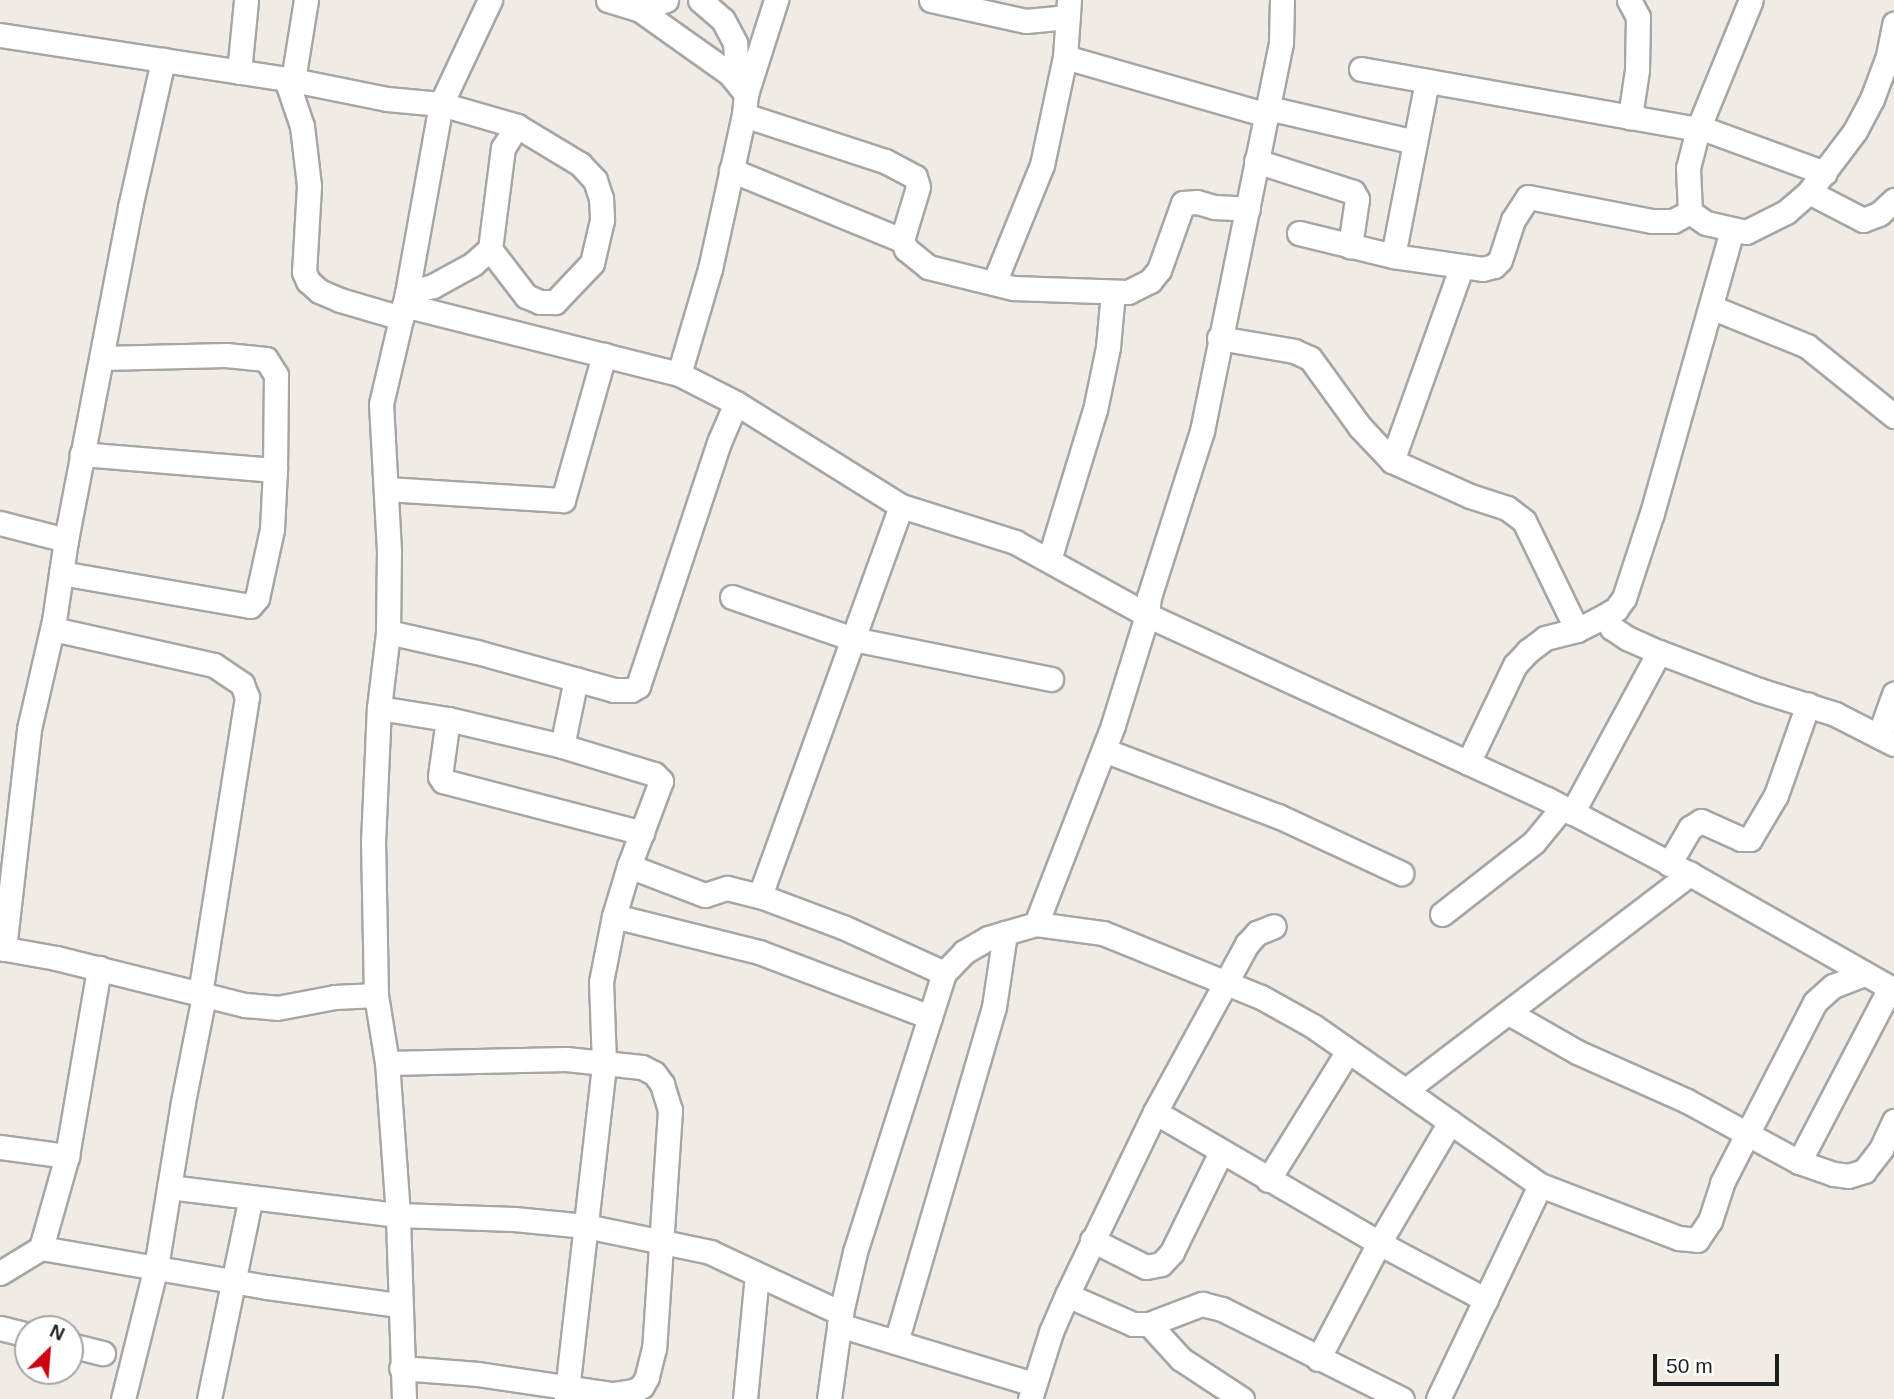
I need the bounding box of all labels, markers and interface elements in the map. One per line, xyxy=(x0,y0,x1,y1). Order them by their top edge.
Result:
north arrow xyxy=(14,1315,84,1385)
text: N xyxy=(47,1320,68,1345)
scale bar xyxy=(1656,1340,1782,1384)
text: 50 m xyxy=(1666,1354,1713,1377)

